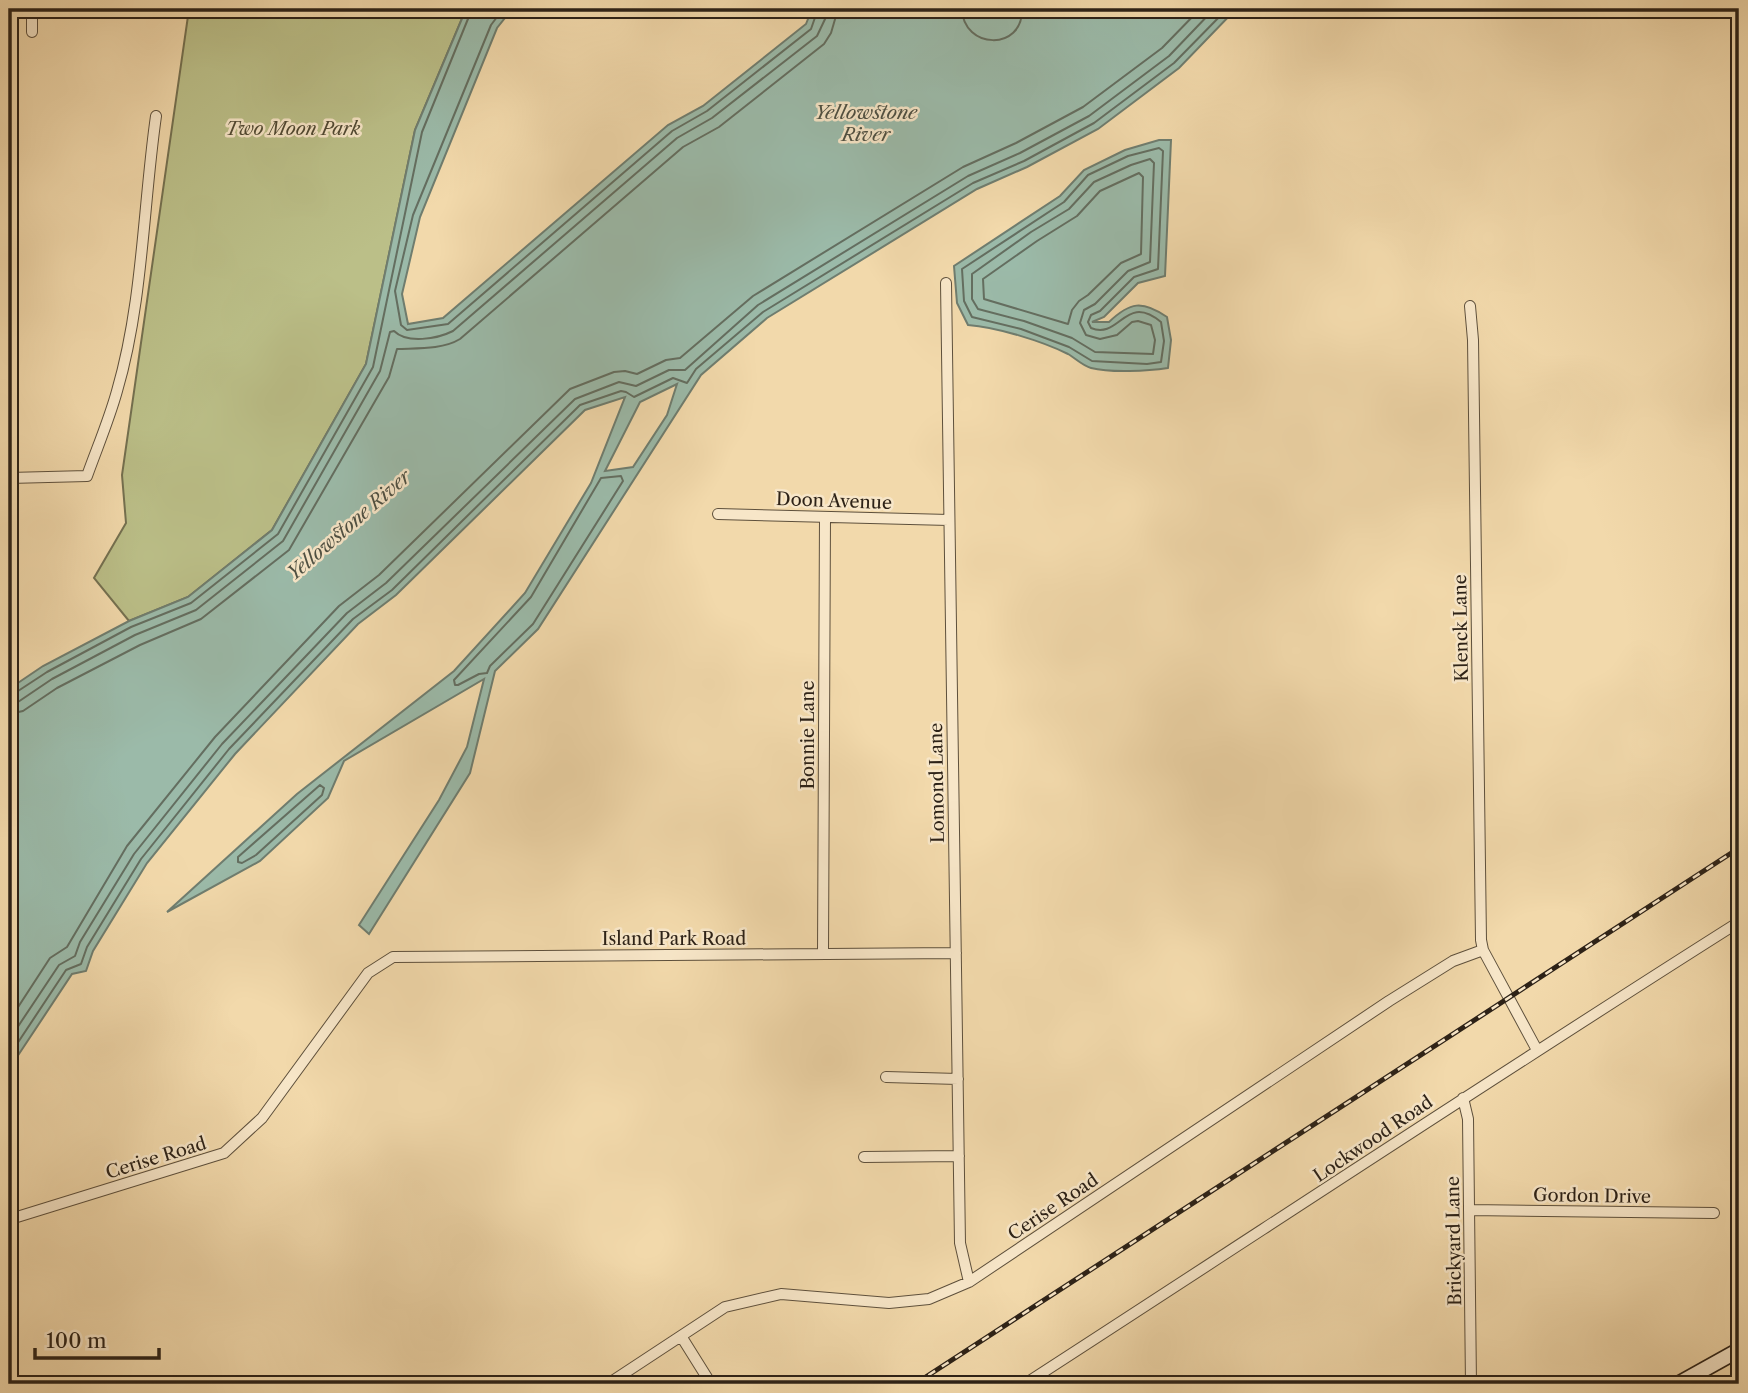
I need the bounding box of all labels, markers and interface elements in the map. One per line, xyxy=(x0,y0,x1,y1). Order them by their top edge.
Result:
water label: Yellowstone River xyxy=(815,101,918,146)
park label: Two Moon Park xyxy=(226,118,361,140)
water label: Yellowstone River xyxy=(283,464,416,585)
street label: Doon Avenue xyxy=(776,488,892,514)
street label: Klenck Lane xyxy=(1449,574,1473,682)
street label: Bonnie Lane xyxy=(797,680,819,790)
street label: Lomond Lane xyxy=(925,723,949,843)
street label: Island Park Road xyxy=(602,928,746,950)
street label: Lockwood Road xyxy=(1309,1091,1437,1187)
street label: Cerise Road xyxy=(103,1132,209,1184)
street label: Cerise Road xyxy=(1004,1169,1102,1245)
street label: Brickyard Lane xyxy=(1442,1176,1466,1306)
street label: Gordon Drive xyxy=(1533,1184,1651,1208)
scale bar xyxy=(35,1316,159,1360)
text: 100 m xyxy=(46,1328,107,1353)

